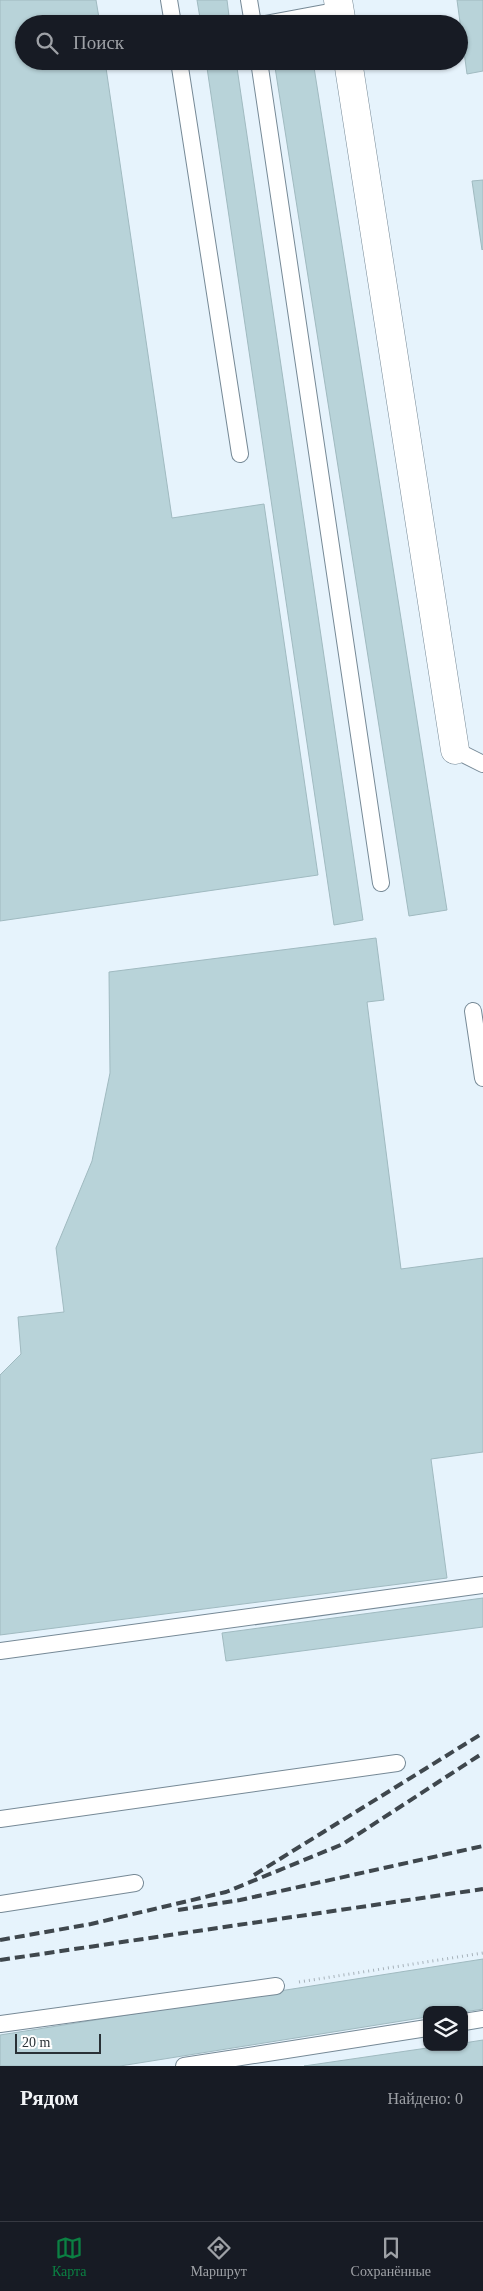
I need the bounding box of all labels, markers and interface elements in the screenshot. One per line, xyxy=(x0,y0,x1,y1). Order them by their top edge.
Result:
search box xyxy=(15,15,468,70)
icon: search xyxy=(33,29,61,57)
text: Поиск xyxy=(73,32,124,53)
map controls xyxy=(423,2006,468,2051)
button: layers xyxy=(423,2006,468,2051)
scale bar xyxy=(15,2031,101,2054)
text: 20 m xyxy=(22,2035,50,2050)
text: Рядом xyxy=(20,2086,79,2110)
text: Найдено: 0 xyxy=(388,2090,463,2107)
tab: Карта xyxy=(52,2234,87,2280)
tab: Маршрут xyxy=(190,2234,247,2280)
tab: Сохранённые xyxy=(351,2234,431,2280)

